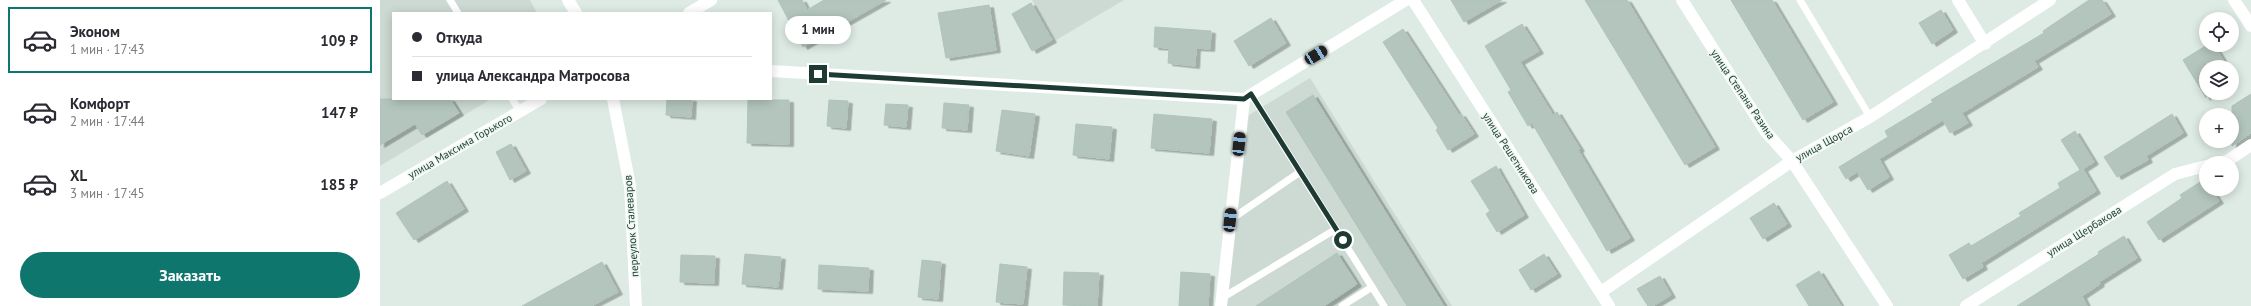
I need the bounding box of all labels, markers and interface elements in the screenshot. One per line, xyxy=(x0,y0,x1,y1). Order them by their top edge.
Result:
map controls xyxy=(2199,12,2239,196)
button: locate xyxy=(2199,12,2239,52)
callout: 1 мин xyxy=(785,16,851,44)
text: 1 мин xyxy=(801,21,835,38)
icon: car xyxy=(22,22,58,58)
text: Эконом xyxy=(70,22,120,41)
text: Откуда xyxy=(436,28,482,47)
text: 109 ₽ xyxy=(320,31,358,50)
text: 1 мин · 17:43 xyxy=(70,41,145,58)
car xyxy=(1303,44,1329,66)
street label: улица Степана Разина xyxy=(1708,46,1778,142)
button: layers xyxy=(2199,60,2239,100)
route end xyxy=(809,65,827,83)
text: улица Александра Матросова xyxy=(436,66,630,85)
icon: car xyxy=(22,94,58,130)
text: Комфорт xyxy=(70,94,130,113)
text: 147 ₽ xyxy=(321,103,358,122)
button: + xyxy=(2199,108,2239,148)
street label: улица Максима Горького xyxy=(405,110,515,182)
street label: улица Решетникова xyxy=(1479,110,1543,196)
text: 2 мин · 17:44 xyxy=(70,113,145,130)
street label: улица Щорса xyxy=(1793,122,1855,164)
car xyxy=(1232,131,1246,157)
button: − xyxy=(2199,156,2239,196)
icon: car xyxy=(22,166,58,202)
text: XL xyxy=(70,166,87,185)
text: 185 ₽ xyxy=(320,175,358,194)
street label: переулок Сталеваров xyxy=(620,175,642,277)
text: 3 мин · 17:45 xyxy=(70,185,145,202)
street label: улица Щербакова xyxy=(2044,202,2124,260)
car xyxy=(1223,207,1237,233)
route start xyxy=(1334,231,1352,249)
button: Заказать xyxy=(20,252,360,298)

